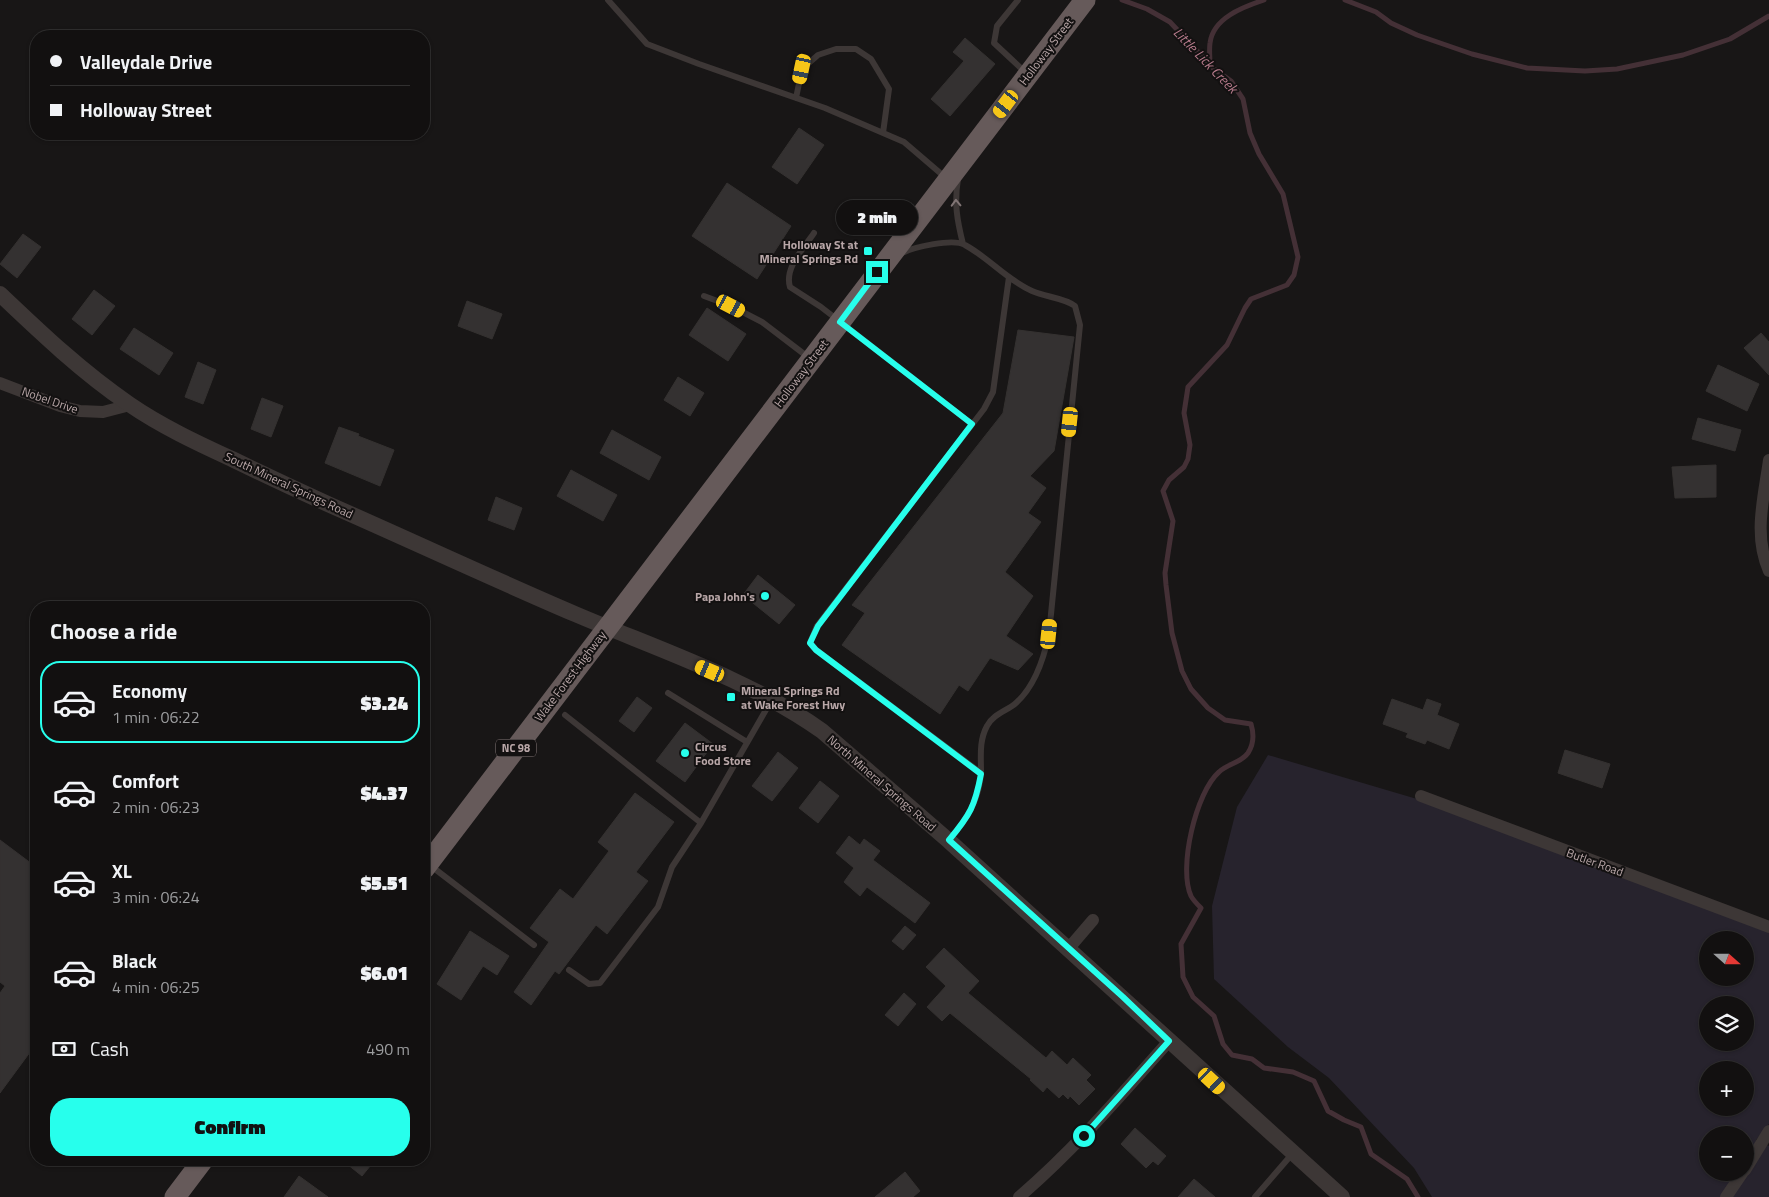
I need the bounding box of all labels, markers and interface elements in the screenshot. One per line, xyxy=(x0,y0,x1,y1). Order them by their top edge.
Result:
street label: Holloway Street xyxy=(1014,12,1078,89)
water label: Little Lick Creek xyxy=(1169,22,1244,99)
text: Valleydale Drive xyxy=(80,47,212,76)
car xyxy=(791,53,812,85)
car xyxy=(990,88,1021,120)
text: Holloway Street xyxy=(80,95,212,124)
one-way arrow xyxy=(951,199,961,207)
callout: 2 min xyxy=(836,200,918,234)
text: 2 min xyxy=(857,205,897,229)
place label: Holloway St at Mineral Springs Rd xyxy=(759,235,859,268)
marker: Holloway St at Mineral Springs Rd xyxy=(862,245,874,257)
route end xyxy=(866,261,888,283)
car xyxy=(714,292,747,320)
street label: Holloway Street xyxy=(769,334,833,411)
street label: Nobel Drive xyxy=(19,382,81,418)
car xyxy=(1060,406,1079,438)
street label: South Mineral Springs Road xyxy=(222,447,356,523)
place label: Papa John's xyxy=(695,587,755,606)
marker: Papa John's xyxy=(759,590,771,602)
text: Choose a ride xyxy=(50,614,177,648)
car xyxy=(1039,618,1058,650)
street label: Wake Forest Highway xyxy=(529,626,611,726)
car xyxy=(693,658,726,684)
text: Economy xyxy=(112,676,187,705)
icon: car xyxy=(52,680,97,725)
place label: Mineral Springs Rd at Wake Forest Hwy xyxy=(741,681,845,714)
text: $3.24 xyxy=(361,688,408,717)
marker: Mineral Springs Rd at Wake Forest Hwy xyxy=(725,691,737,703)
text: 1 min · 06:22 xyxy=(112,705,200,729)
street label: North Mineral Springs Road xyxy=(823,730,941,836)
place label: Circus Food Store xyxy=(695,737,751,770)
road number: NC 98 xyxy=(496,740,536,756)
marker: Circus Food Store xyxy=(679,747,691,759)
text: Comfort xyxy=(112,766,179,795)
icon: car xyxy=(52,770,97,815)
text: $4.37 xyxy=(361,778,408,807)
text: 2 min · 06:23 xyxy=(112,795,200,819)
street label: Butler Road xyxy=(1564,843,1626,881)
text: XL xyxy=(112,856,132,885)
icon: car xyxy=(52,860,97,905)
text: $5.51 xyxy=(361,868,408,897)
text: 3 min · 06:24 xyxy=(112,885,200,909)
north arrow xyxy=(1699,931,1754,986)
map controls xyxy=(1699,931,1754,1181)
text: Black xyxy=(112,946,157,975)
icon: car xyxy=(52,950,97,995)
text: $6.01 xyxy=(361,958,408,987)
text: 4 min · 06:25 xyxy=(112,975,200,999)
button: layers xyxy=(1699,996,1754,1051)
text: Cash xyxy=(90,1034,129,1063)
icon: cash xyxy=(50,1035,78,1063)
text: 490 m xyxy=(366,1037,410,1061)
button: + xyxy=(1699,1061,1754,1116)
car xyxy=(1195,1065,1228,1097)
button: Confirm xyxy=(50,1098,410,1156)
route start xyxy=(1073,1125,1095,1147)
button: − xyxy=(1699,1126,1754,1181)

